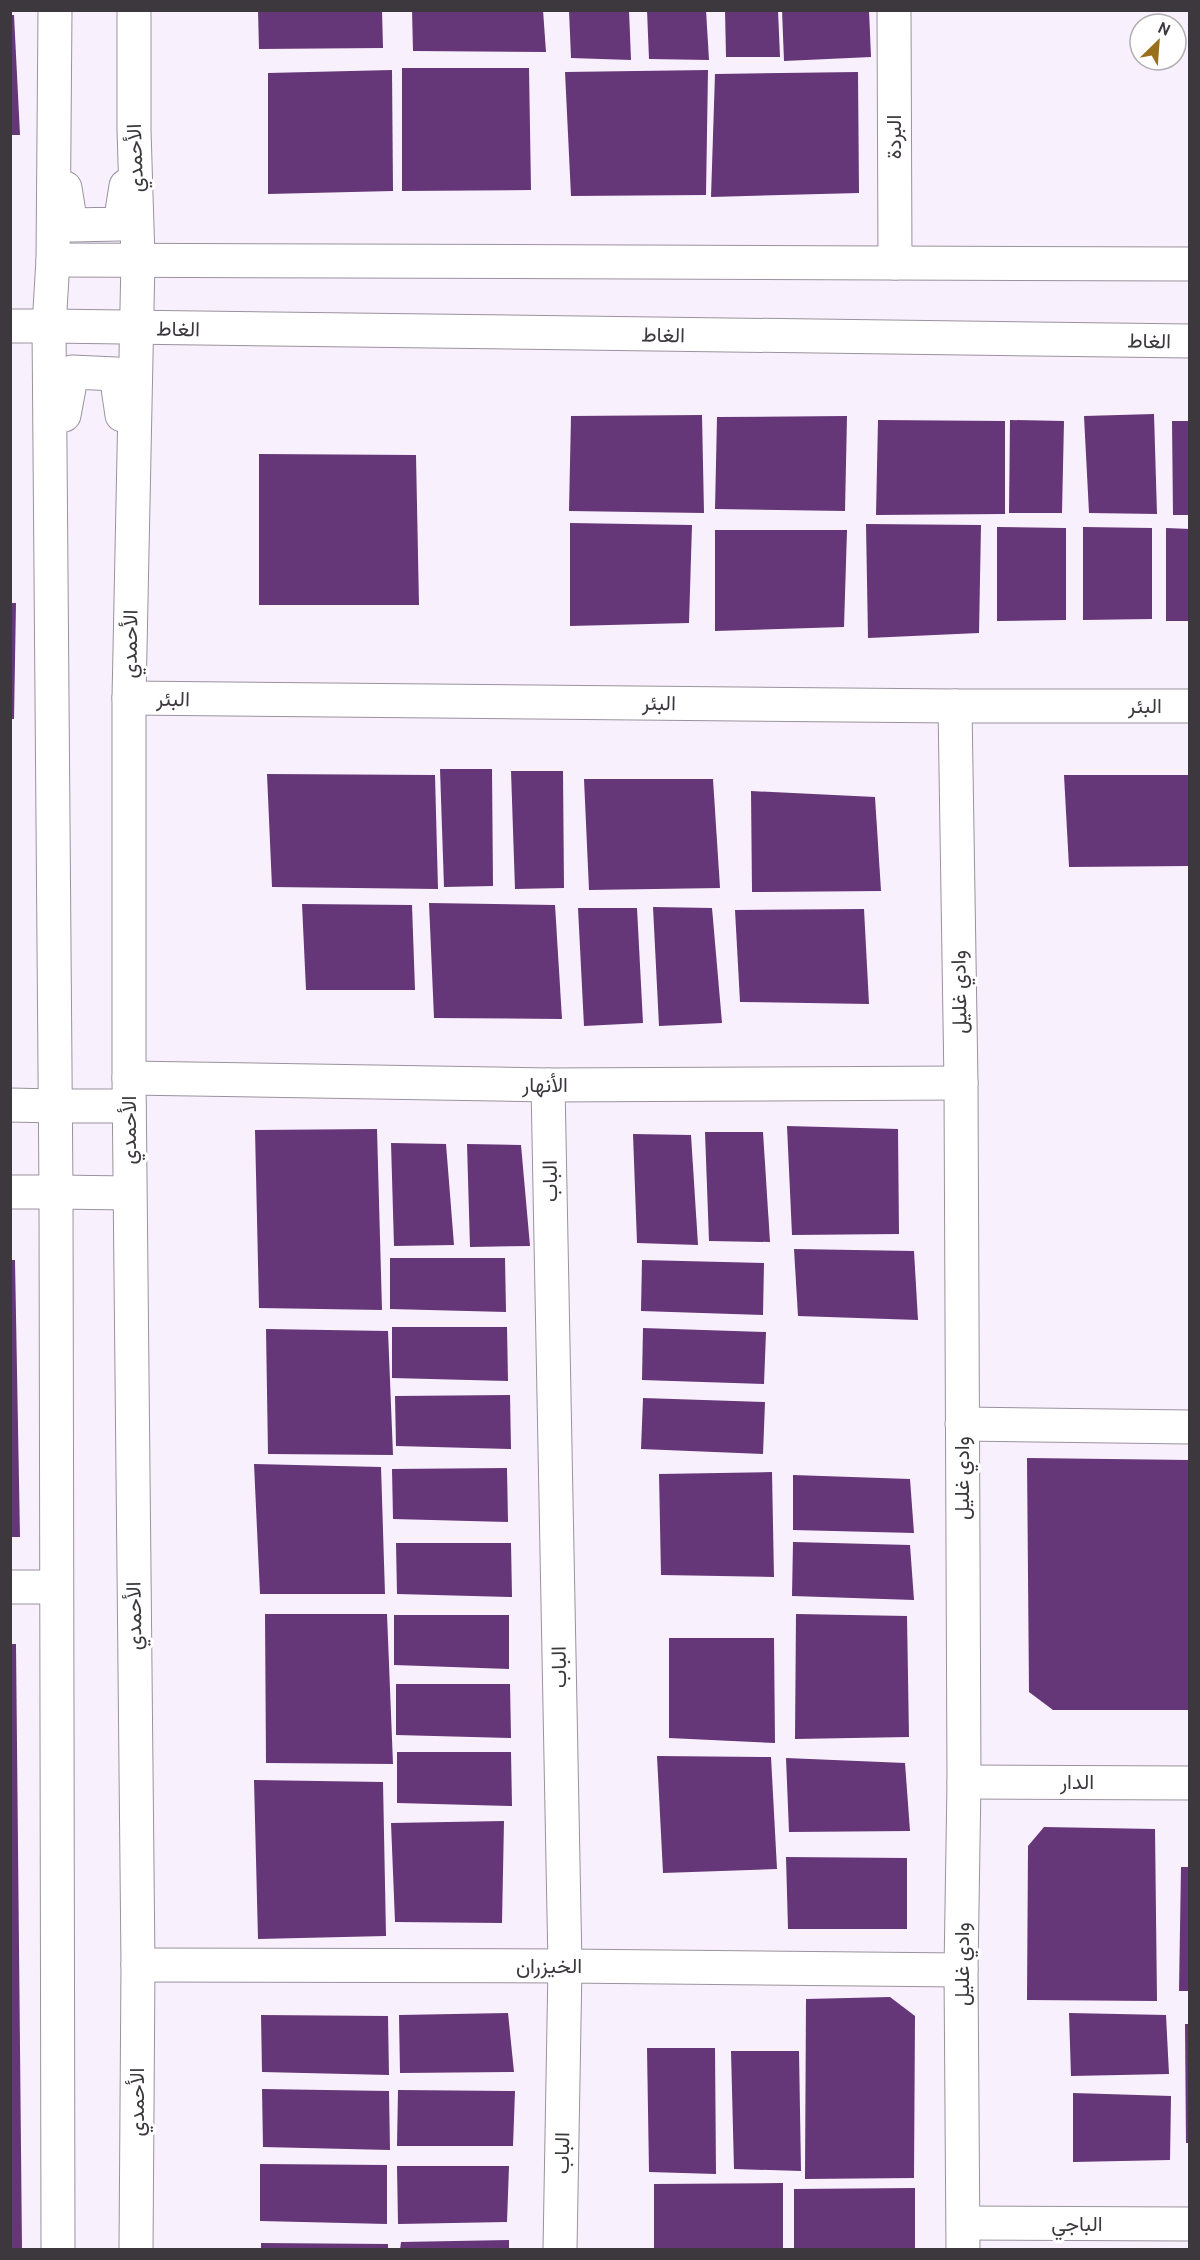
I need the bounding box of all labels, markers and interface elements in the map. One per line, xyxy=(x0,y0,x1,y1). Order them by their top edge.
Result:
north arrow xyxy=(1128,12,1188,72)
text: N xyxy=(1155,18,1173,40)
street label: البردة xyxy=(881,115,907,159)
street label: الأحمدي xyxy=(121,123,153,193)
street label: الغاط xyxy=(156,316,200,341)
street label: الغاط xyxy=(641,322,685,347)
street label: الغاط xyxy=(1127,328,1171,353)
street label: الأحمدي xyxy=(116,609,148,679)
street label: البئر xyxy=(155,686,190,712)
street label: البئر xyxy=(641,690,676,716)
street label: البئر xyxy=(1127,693,1162,719)
street label: وادي غليل xyxy=(945,950,977,1034)
street label: الأنهار xyxy=(521,1072,568,1098)
street label: الأحمدي xyxy=(116,1096,146,1164)
street label: الباب xyxy=(537,1160,562,1202)
street label: وادي غليل xyxy=(949,1436,979,1520)
street label: الأحمدي xyxy=(120,1581,152,1651)
street label: الباب xyxy=(546,1646,571,1688)
street label: الدار xyxy=(1059,1769,1094,1795)
street label: وادي غليل xyxy=(949,1922,979,2006)
street label: الخيزران xyxy=(516,1953,582,1979)
street label: الأحمدي xyxy=(124,2068,154,2136)
street label: الباب xyxy=(549,2132,574,2174)
street label: الباجي xyxy=(1051,2211,1103,2241)

